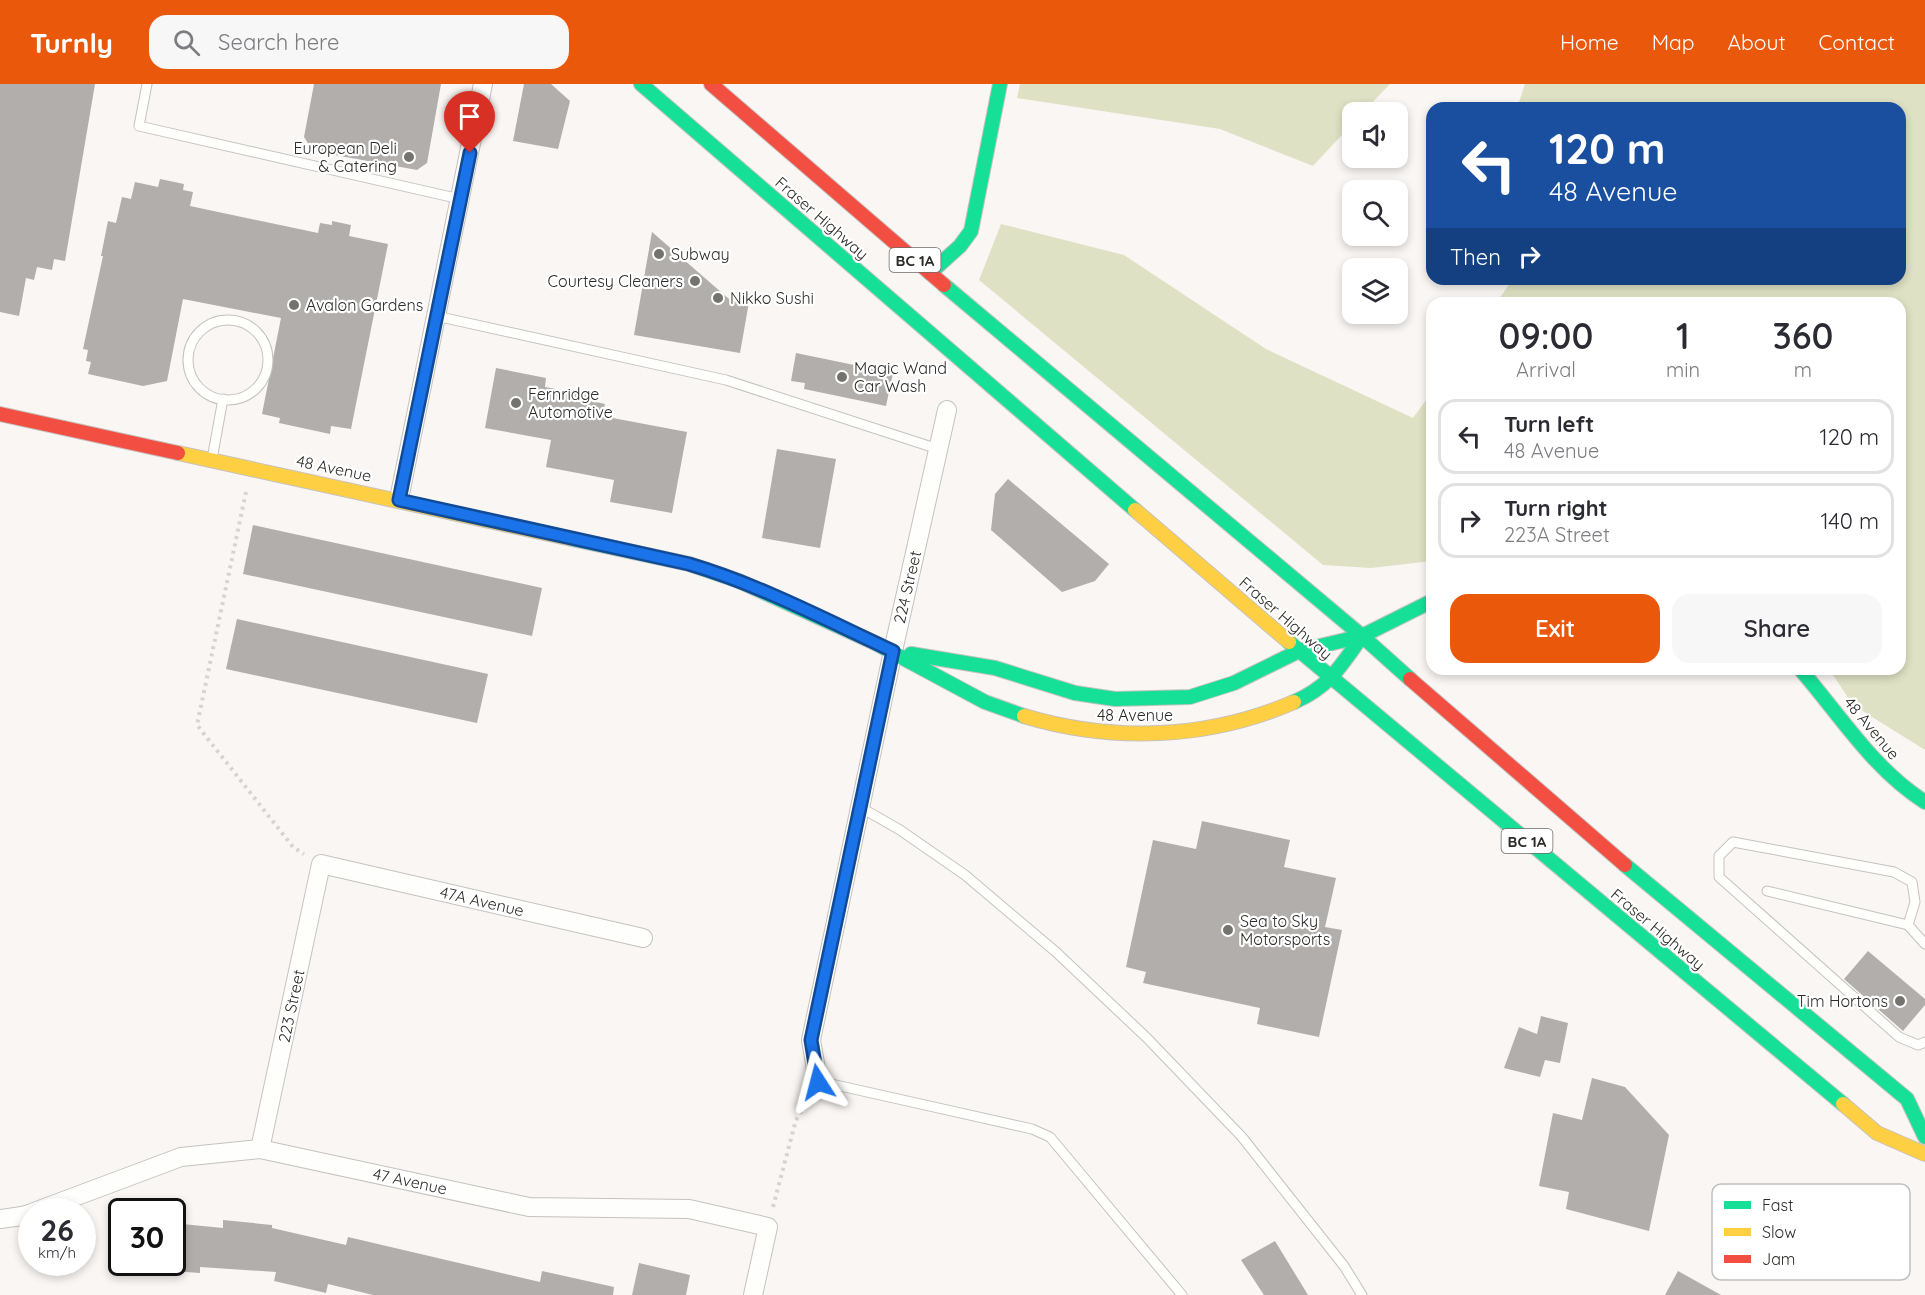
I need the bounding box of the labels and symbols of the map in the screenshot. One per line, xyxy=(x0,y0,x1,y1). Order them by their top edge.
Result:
pin xyxy=(444,91,495,153)
place label: European Deli & Catering xyxy=(294,138,397,176)
marker: European Deli & Catering xyxy=(402,150,416,164)
street label: Fraser Highway xyxy=(771,172,873,264)
place label: Subway xyxy=(671,244,730,264)
marker: Subway xyxy=(652,247,666,261)
road number: BC 1A xyxy=(890,248,940,272)
place label: Courtesy Cleaners xyxy=(548,271,683,291)
marker: Courtesy Cleaners xyxy=(688,274,702,288)
place label: Nikko Sushi xyxy=(730,288,814,308)
marker: Nikko Sushi xyxy=(711,291,725,305)
place label: Avalon Gardens xyxy=(306,295,423,315)
marker: Avalon Gardens xyxy=(287,298,301,312)
place label: Magic Wand Car Wash xyxy=(854,358,947,396)
marker: Magic Wand Car Wash xyxy=(835,370,849,384)
place label: Fernridge Automotive xyxy=(528,384,613,422)
marker: Fernridge Automotive xyxy=(509,396,523,410)
street label: 48 Avenue xyxy=(295,450,373,486)
street label: 224 Street xyxy=(889,549,925,625)
street label: Fraser Highway xyxy=(1235,572,1337,664)
street label: 48 Avenue xyxy=(1840,692,1904,764)
street label: 48 Avenue xyxy=(1097,705,1173,725)
road number: BC 1A xyxy=(1502,829,1552,853)
street label: 47A Avenue xyxy=(438,882,526,920)
street label: Fraser Highway xyxy=(1607,884,1709,974)
place label: Sea to Sky Motorsports xyxy=(1240,911,1330,949)
marker: Sea to Sky Motorsports xyxy=(1221,923,1235,937)
street label: 223 Street xyxy=(274,968,308,1044)
place label: Tim Hortons xyxy=(1797,991,1888,1011)
marker: Tim Hortons xyxy=(1893,994,1907,1008)
position arrow xyxy=(786,1050,850,1114)
street label: 47 Avenue xyxy=(371,1163,449,1199)
legend xyxy=(1712,1184,1910,1280)
text: Fast xyxy=(1762,1195,1793,1215)
speed limit sign: 30 xyxy=(108,1198,186,1276)
text: Slow xyxy=(1762,1222,1796,1242)
text: Jam xyxy=(1762,1249,1795,1269)

